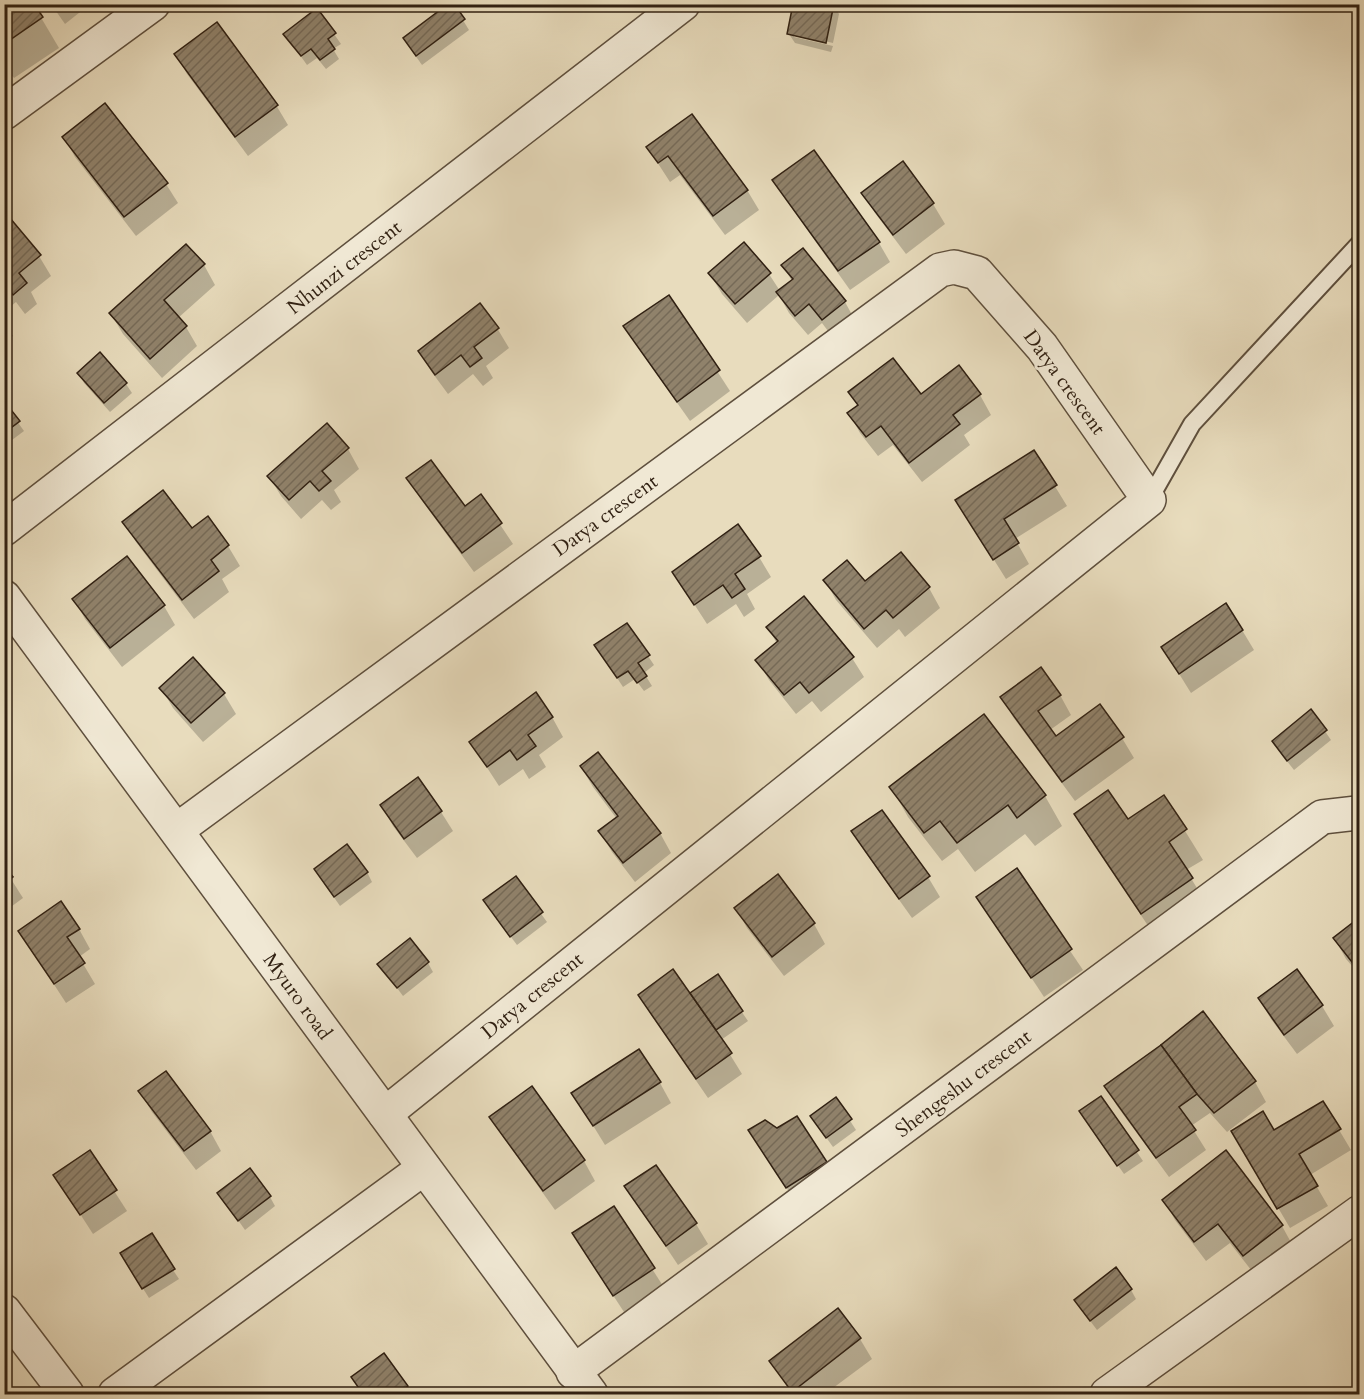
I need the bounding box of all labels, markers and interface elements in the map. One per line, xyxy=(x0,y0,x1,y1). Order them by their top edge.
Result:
street label: Nhunzi crescent xyxy=(281,214,408,321)
street label: Datya crescent xyxy=(1017,324,1112,441)
street label: Datya crescent xyxy=(547,468,664,563)
street label: Datya crescent xyxy=(476,945,589,1045)
street label: Myuro road xyxy=(257,947,338,1045)
street label: Shengeshu crescent xyxy=(890,1023,1037,1143)

